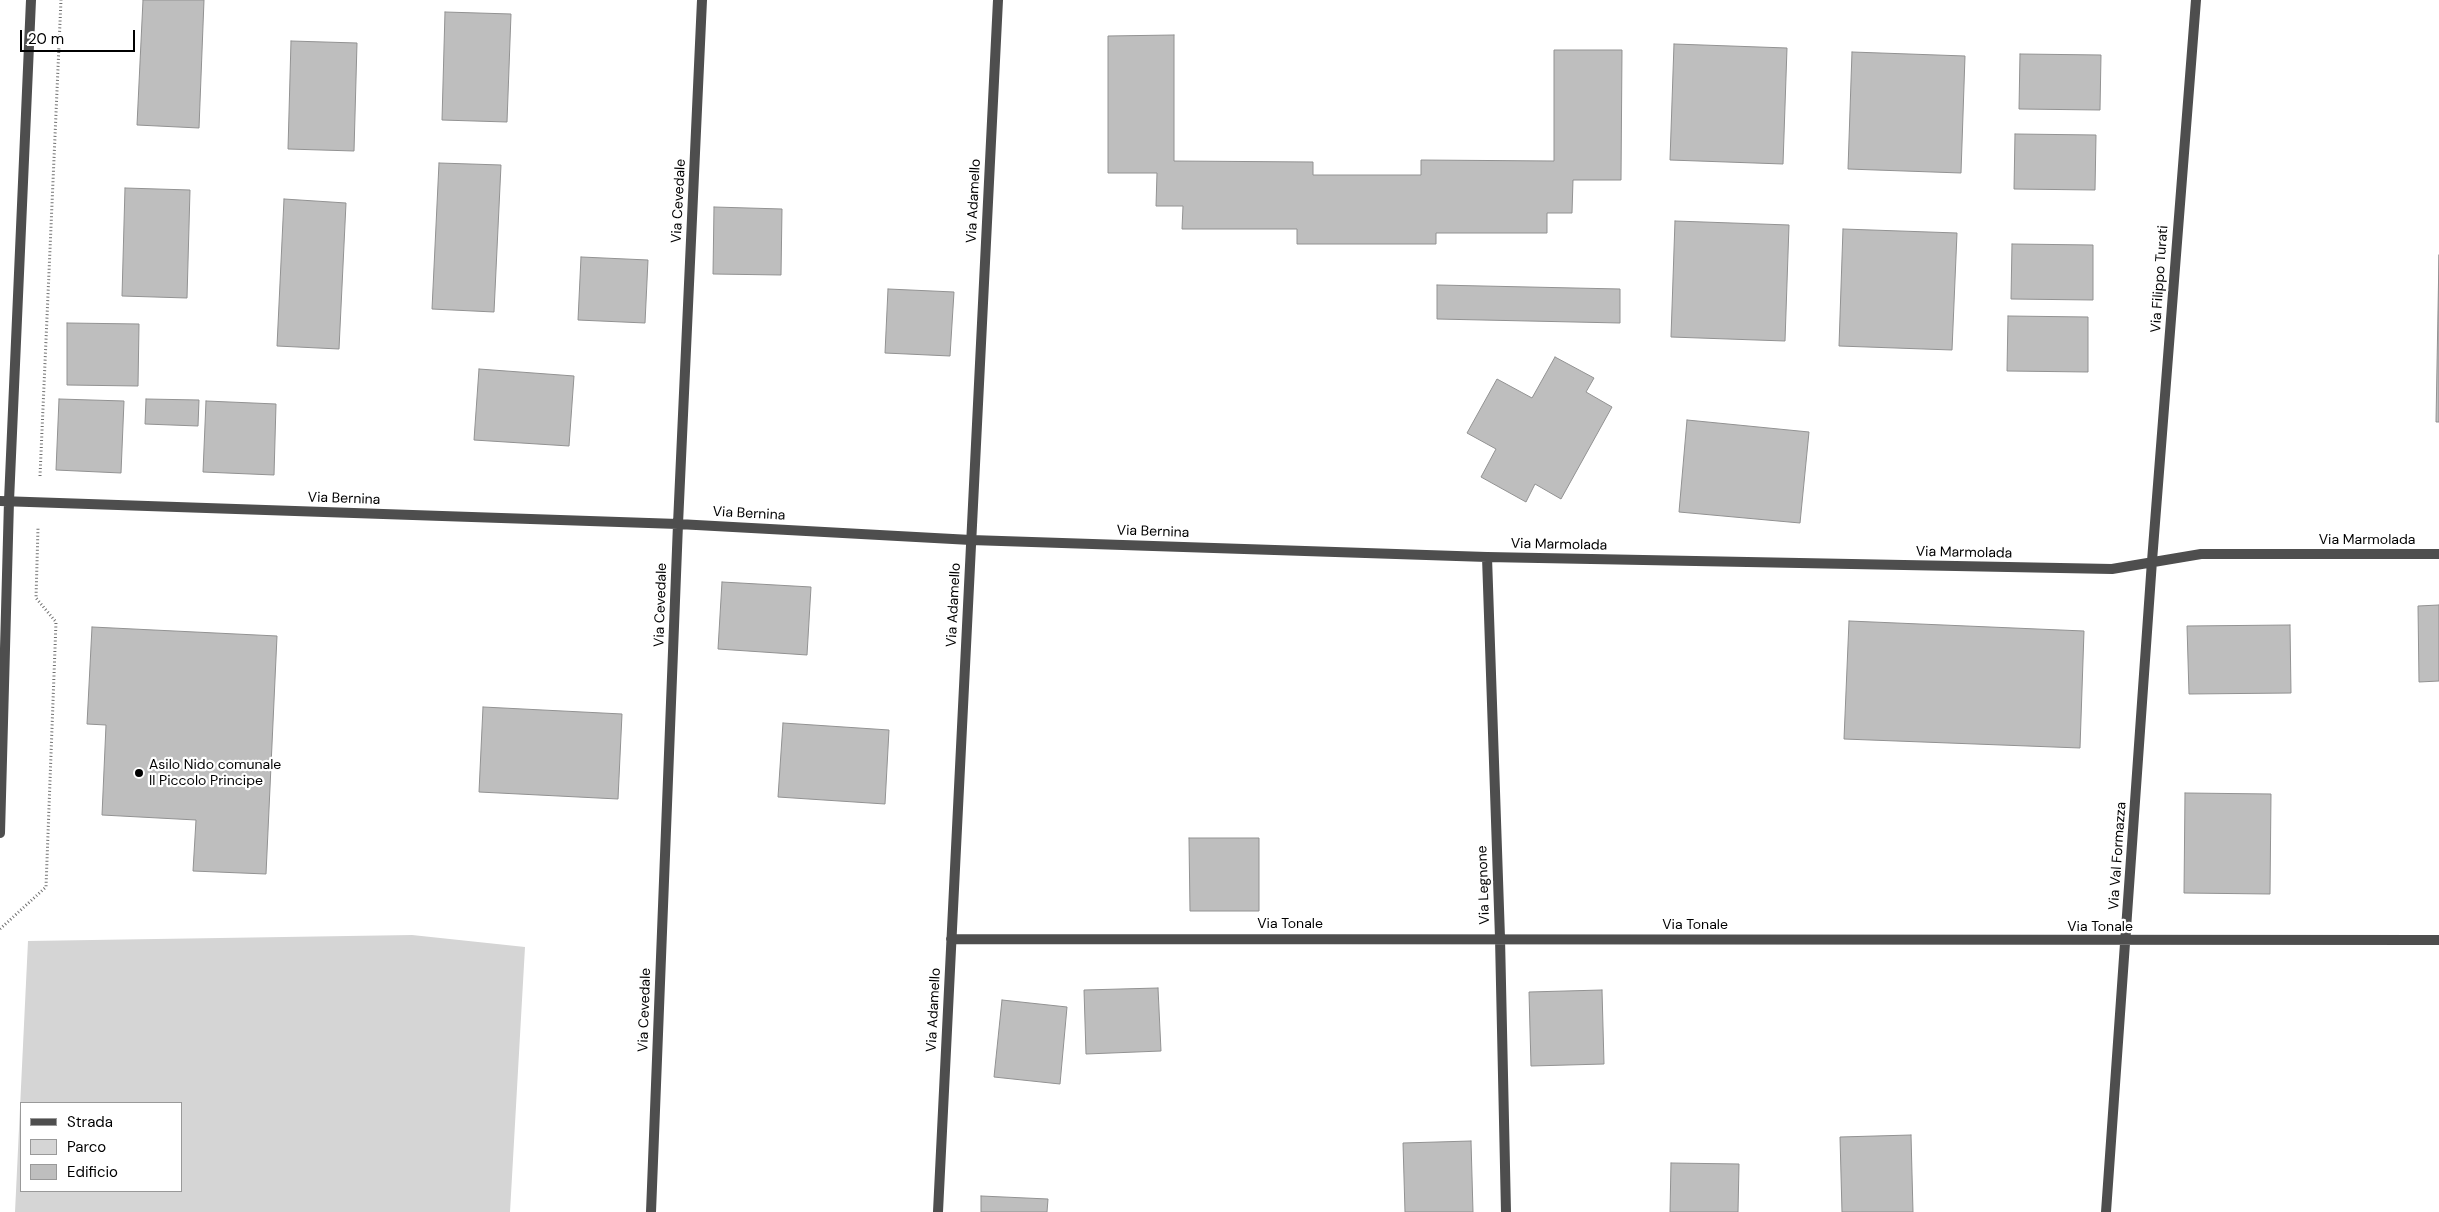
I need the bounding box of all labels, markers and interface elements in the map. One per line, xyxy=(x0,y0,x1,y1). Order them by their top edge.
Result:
scale bar xyxy=(22,20,138,52)
text: 20 m xyxy=(28,29,64,49)
street label: Via Adamello xyxy=(963,158,985,244)
street label: Via Cevedale xyxy=(668,159,690,243)
street label: Via Filippo Turati xyxy=(2148,225,2172,333)
street label: Via Bernina xyxy=(307,489,381,509)
street label: Via Bernina xyxy=(712,504,786,524)
street label: Via Bernina xyxy=(1116,522,1190,542)
street label: Via Marmolada xyxy=(2319,532,2415,548)
street label: Via Marmolada xyxy=(1511,536,1607,554)
street label: Via Marmolada xyxy=(1916,544,2012,562)
street label: Via Adamello xyxy=(943,562,965,648)
street label: Via Cevedale xyxy=(651,563,671,647)
place label: Asilo Nido comunale Il Piccolo Principe xyxy=(149,757,281,790)
marker: Asilo Nido comunale Il Piccolo Principe xyxy=(133,767,145,779)
street label: Via Val Formazza xyxy=(2106,801,2130,911)
street label: Via Legnone xyxy=(1474,845,1494,925)
street label: Via Tonale xyxy=(1257,916,1323,932)
street label: Via Tonale xyxy=(1662,917,1728,933)
street label: Via Tonale xyxy=(2067,919,2133,935)
street label: Via Adamello xyxy=(923,967,945,1053)
street label: Via Cevedale xyxy=(635,968,655,1052)
legend xyxy=(20,1102,182,1192)
text: Strada xyxy=(67,1112,113,1132)
text: Parco xyxy=(67,1137,106,1157)
text: Edificio xyxy=(67,1162,118,1182)

